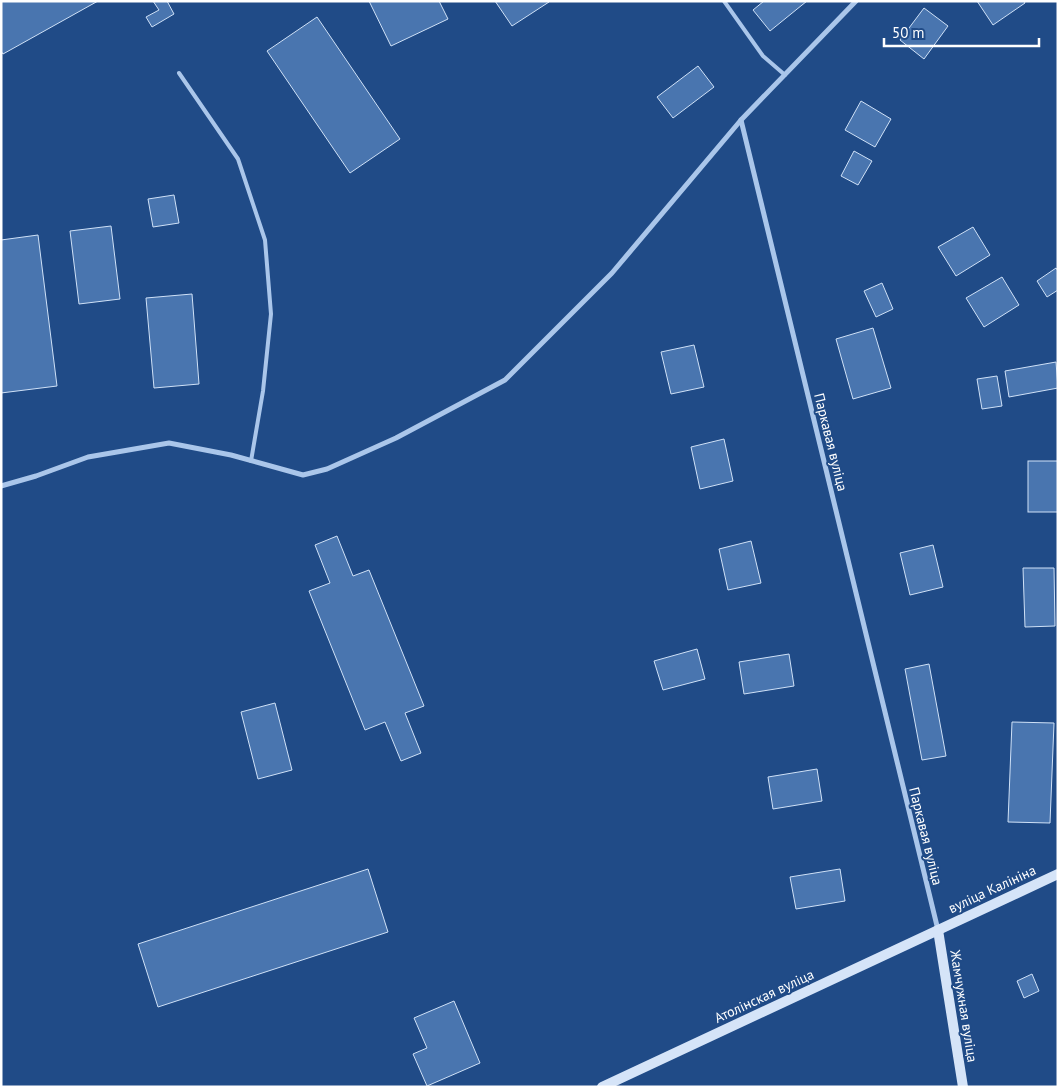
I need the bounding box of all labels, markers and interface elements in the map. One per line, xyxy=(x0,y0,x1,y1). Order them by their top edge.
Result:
scale bar xyxy=(884,15,1039,47)
text: 50 m xyxy=(892,23,925,42)
street label: Паркавая вуліца xyxy=(810,391,852,493)
street label: Паркавая вуліца xyxy=(905,785,947,887)
street label: вуліца Калініна xyxy=(945,861,1039,917)
street label: Жамчужная вуліца xyxy=(946,948,982,1064)
street label: Атолінская вуліца xyxy=(711,965,817,1027)

